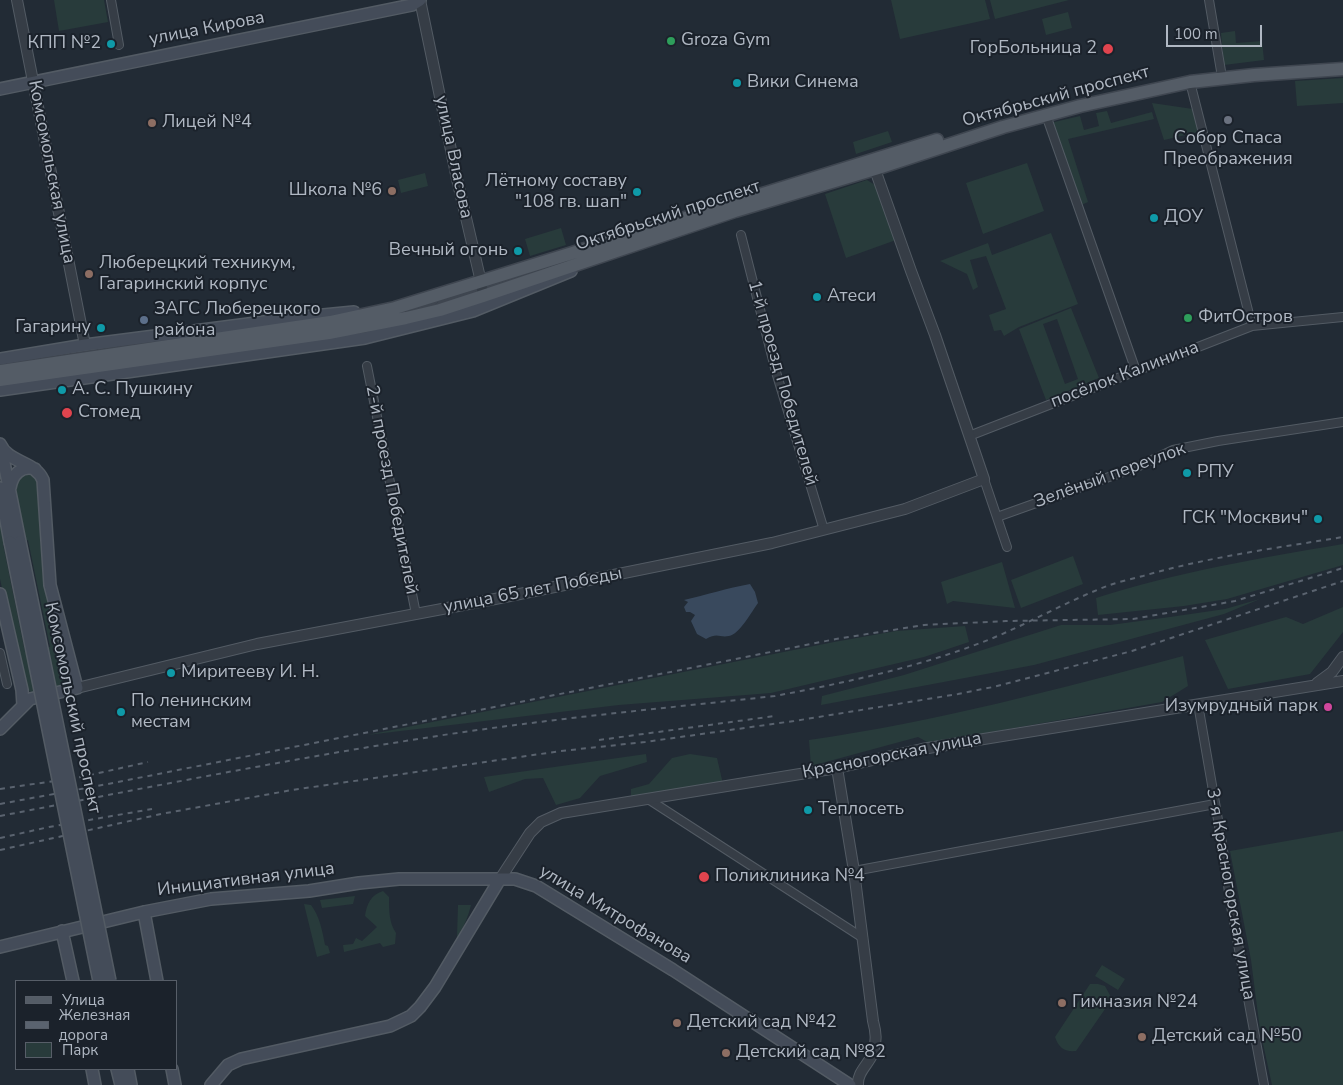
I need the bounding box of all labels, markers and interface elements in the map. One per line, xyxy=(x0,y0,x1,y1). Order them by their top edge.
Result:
street label: улица Кирова xyxy=(147,7,267,51)
scale bar xyxy=(1168,15,1264,47)
text: 100 m xyxy=(1174,24,1218,44)
place label: Groza Gym xyxy=(681,30,770,52)
place label: КПП №2 xyxy=(27,33,101,55)
marker: Groza Gym xyxy=(665,35,677,47)
marker: КПП №2 xyxy=(105,38,117,50)
place label: ГорБольница 2 xyxy=(970,38,1097,60)
marker: ГорБольница 2 xyxy=(1101,42,1115,56)
street label: Октябрьский проспект xyxy=(960,62,1152,132)
place label: Вики Синема xyxy=(747,72,859,94)
marker: Вики Синема xyxy=(731,77,743,89)
street label: Комсомольская улица xyxy=(23,79,79,265)
street label: улица Власова xyxy=(429,93,477,221)
place label: Лицей №4 xyxy=(162,112,252,134)
marker: Собор Спаса Преображения xyxy=(1222,114,1234,126)
marker: Лицей №4 xyxy=(146,117,158,129)
place label: Собор Спаса Преображения xyxy=(1163,128,1293,170)
place label: Лётному составу "108 гв. шап" xyxy=(485,171,627,213)
street label: Октябрьский проспект xyxy=(573,176,763,256)
place label: Школа №6 xyxy=(289,180,382,202)
marker: Школа №6 xyxy=(386,185,398,197)
marker: Лётному составу "108 гв. шап" xyxy=(631,186,643,198)
place label: ДОУ xyxy=(1164,207,1203,229)
marker: ДОУ xyxy=(1148,212,1160,224)
place label: Вечный огонь xyxy=(389,240,508,262)
marker: Вечный огонь xyxy=(512,245,524,257)
place label: Люберецкий техникум, Гагаринский корпус xyxy=(99,253,296,296)
marker: Люберецкий техникум, Гагаринский корпус xyxy=(83,268,95,280)
street label: 1-й проезд Победителей xyxy=(742,278,822,488)
place label: Атеси xyxy=(827,286,876,308)
marker: Атеси xyxy=(811,291,823,303)
place label: ЗАГС Люберецкого района xyxy=(154,299,321,342)
place label: ФитОстров xyxy=(1198,307,1293,329)
marker: ФитОстров xyxy=(1182,312,1194,324)
marker: ЗАГС Люберецкого района xyxy=(138,314,150,326)
place label: Гагарину xyxy=(15,317,91,339)
marker: Гагарину xyxy=(95,322,107,334)
street label: посёлок Калинина xyxy=(1048,337,1202,413)
place label: А. С. Пушкину xyxy=(72,379,193,401)
marker: А. С. Пушкину xyxy=(56,384,68,396)
street label: 2-й проезд Победителей xyxy=(360,384,422,596)
place label: Стомед xyxy=(78,402,141,424)
marker: Стомед xyxy=(60,406,74,420)
street label: Зелёный переулок xyxy=(1031,439,1189,513)
place label: РПУ xyxy=(1197,462,1234,484)
marker: РПУ xyxy=(1181,467,1193,479)
place label: ГСК "Москвич" xyxy=(1182,508,1308,530)
marker: ГСК "Москвич" xyxy=(1312,513,1324,525)
street label: улица 65 лет Победы xyxy=(442,563,624,619)
street label: Комсомольский проспект xyxy=(39,600,105,816)
place label: Миритееву И. Н. xyxy=(181,662,319,684)
marker: Миритееву И. Н. xyxy=(165,667,177,679)
place label: По ленинским местам xyxy=(131,691,252,734)
place label: Изумрудный парк xyxy=(1165,696,1318,718)
marker: Изумрудный парк xyxy=(1322,701,1334,713)
marker: По ленинским местам xyxy=(115,706,127,718)
street label: Красногорская улица xyxy=(801,728,983,784)
street label: 3-я Красногорская улица xyxy=(1201,786,1259,1002)
place label: Теплосеть xyxy=(818,799,904,821)
marker: Теплосеть xyxy=(802,804,814,816)
street label: Инициативная улица xyxy=(156,858,336,902)
street label: улица Митрофанова xyxy=(535,861,695,969)
place label: Поликлиника №4 xyxy=(715,866,865,888)
marker: Поликлиника №4 xyxy=(697,870,711,884)
legend xyxy=(15,980,178,1070)
text: Улица xyxy=(62,990,105,1010)
place label: Гимназия №24 xyxy=(1072,992,1198,1014)
marker: Гимназия №24 xyxy=(1056,997,1068,1009)
text: Железная дорога xyxy=(59,1005,130,1045)
place label: Детский сад №42 xyxy=(687,1012,837,1034)
marker: Детский сад №42 xyxy=(671,1017,683,1029)
place label: Детский сад №50 xyxy=(1152,1026,1302,1048)
marker: Детский сад №50 xyxy=(1136,1031,1148,1043)
text: Парк xyxy=(62,1040,98,1060)
place label: Детский сад №82 xyxy=(736,1042,886,1064)
marker: Детский сад №82 xyxy=(720,1047,732,1059)

